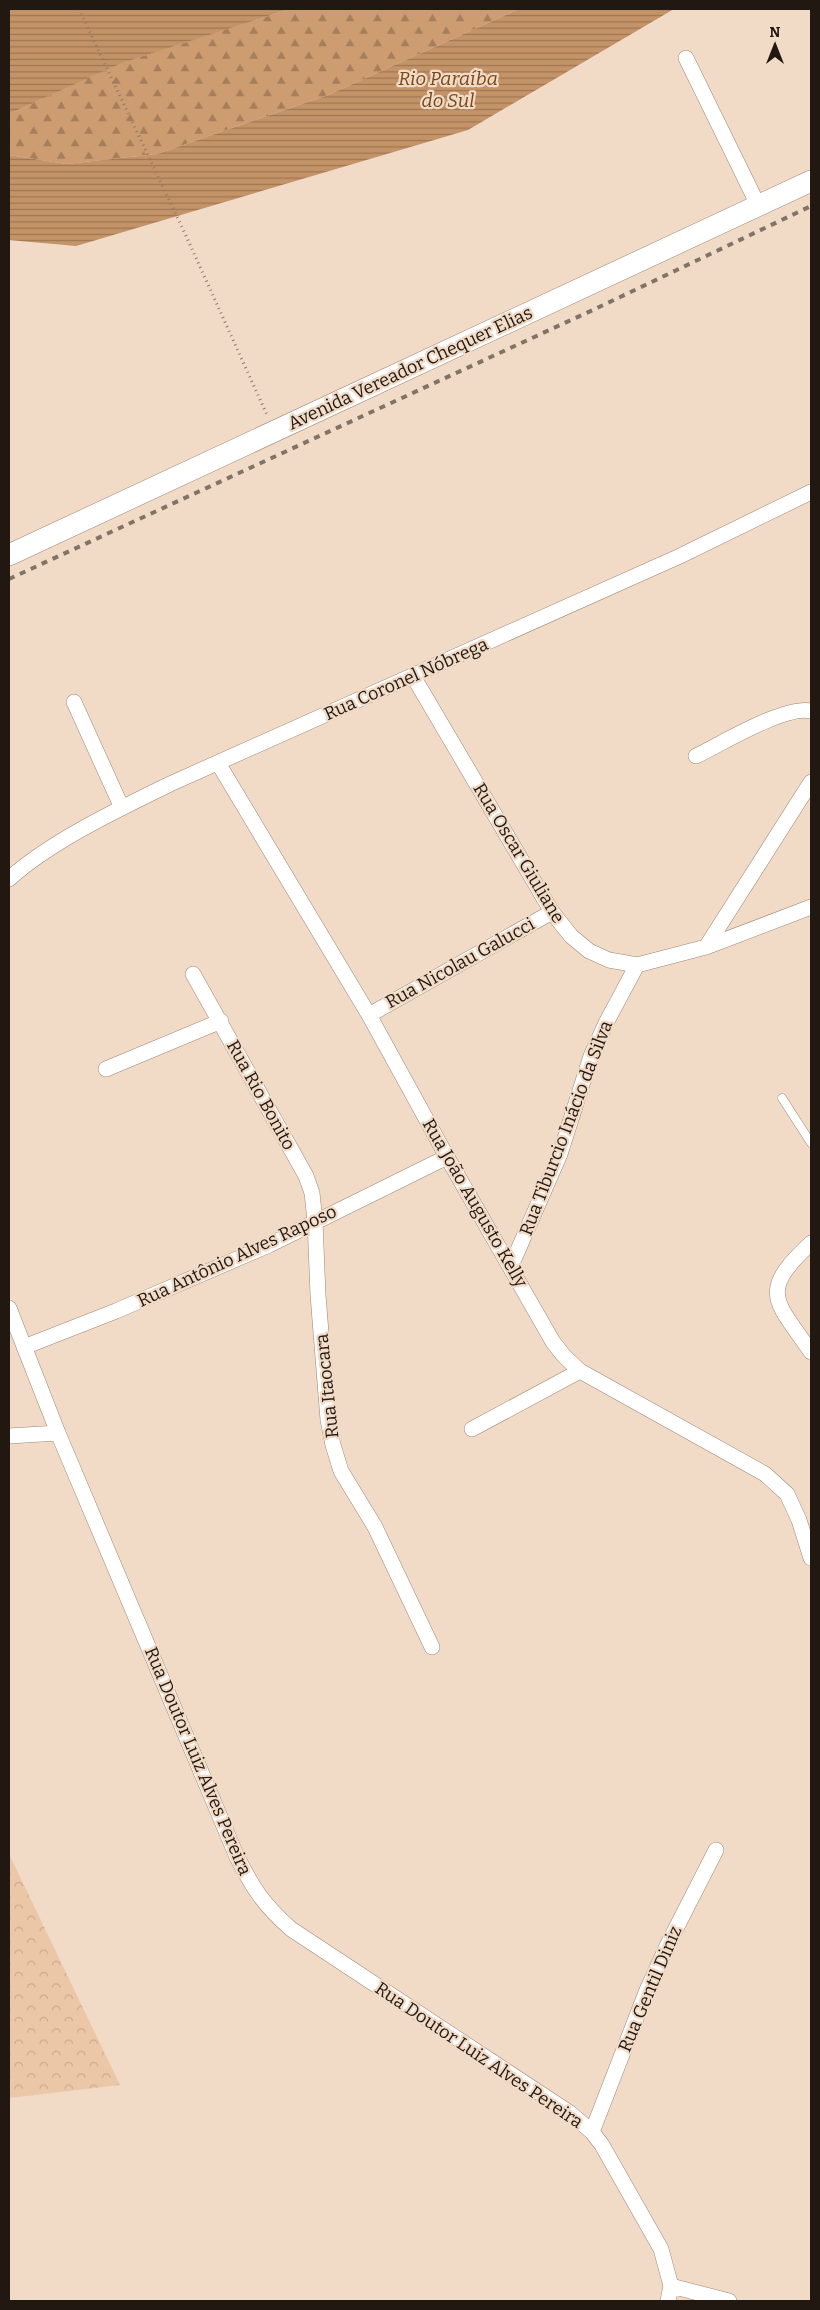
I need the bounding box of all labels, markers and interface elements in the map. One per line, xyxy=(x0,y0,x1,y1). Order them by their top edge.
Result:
north arrow xyxy=(750,20,800,70)
text: N xyxy=(770,24,781,41)
water label: Rio Paraíba do Sul xyxy=(398,67,498,112)
street label: Avenida Vereador Chequer Elias xyxy=(284,302,536,434)
street label: Rua Coronel Nóbrega xyxy=(321,633,492,725)
street label: Rua Oscar Giuliane xyxy=(468,779,570,927)
street label: Rua Nicolau Galucci xyxy=(382,913,538,1013)
street label: Rua Tiburcio Inácio da Silva xyxy=(515,1017,617,1238)
street label: Rua Rio Bonito xyxy=(222,1036,300,1154)
street label: Rua João Augusto Kelly xyxy=(418,1115,532,1292)
street label: Rua Antônio Alves Raposo xyxy=(134,1200,340,1312)
street label: Rua Itaocara xyxy=(311,1332,343,1439)
street label: Rua Doutor Luiz Alves Pereira xyxy=(140,1644,256,1879)
street label: Rua Gentil Diniz xyxy=(614,1923,686,2055)
street label: Rua Doutor Luiz Alves Pereira xyxy=(371,1977,587,2133)

